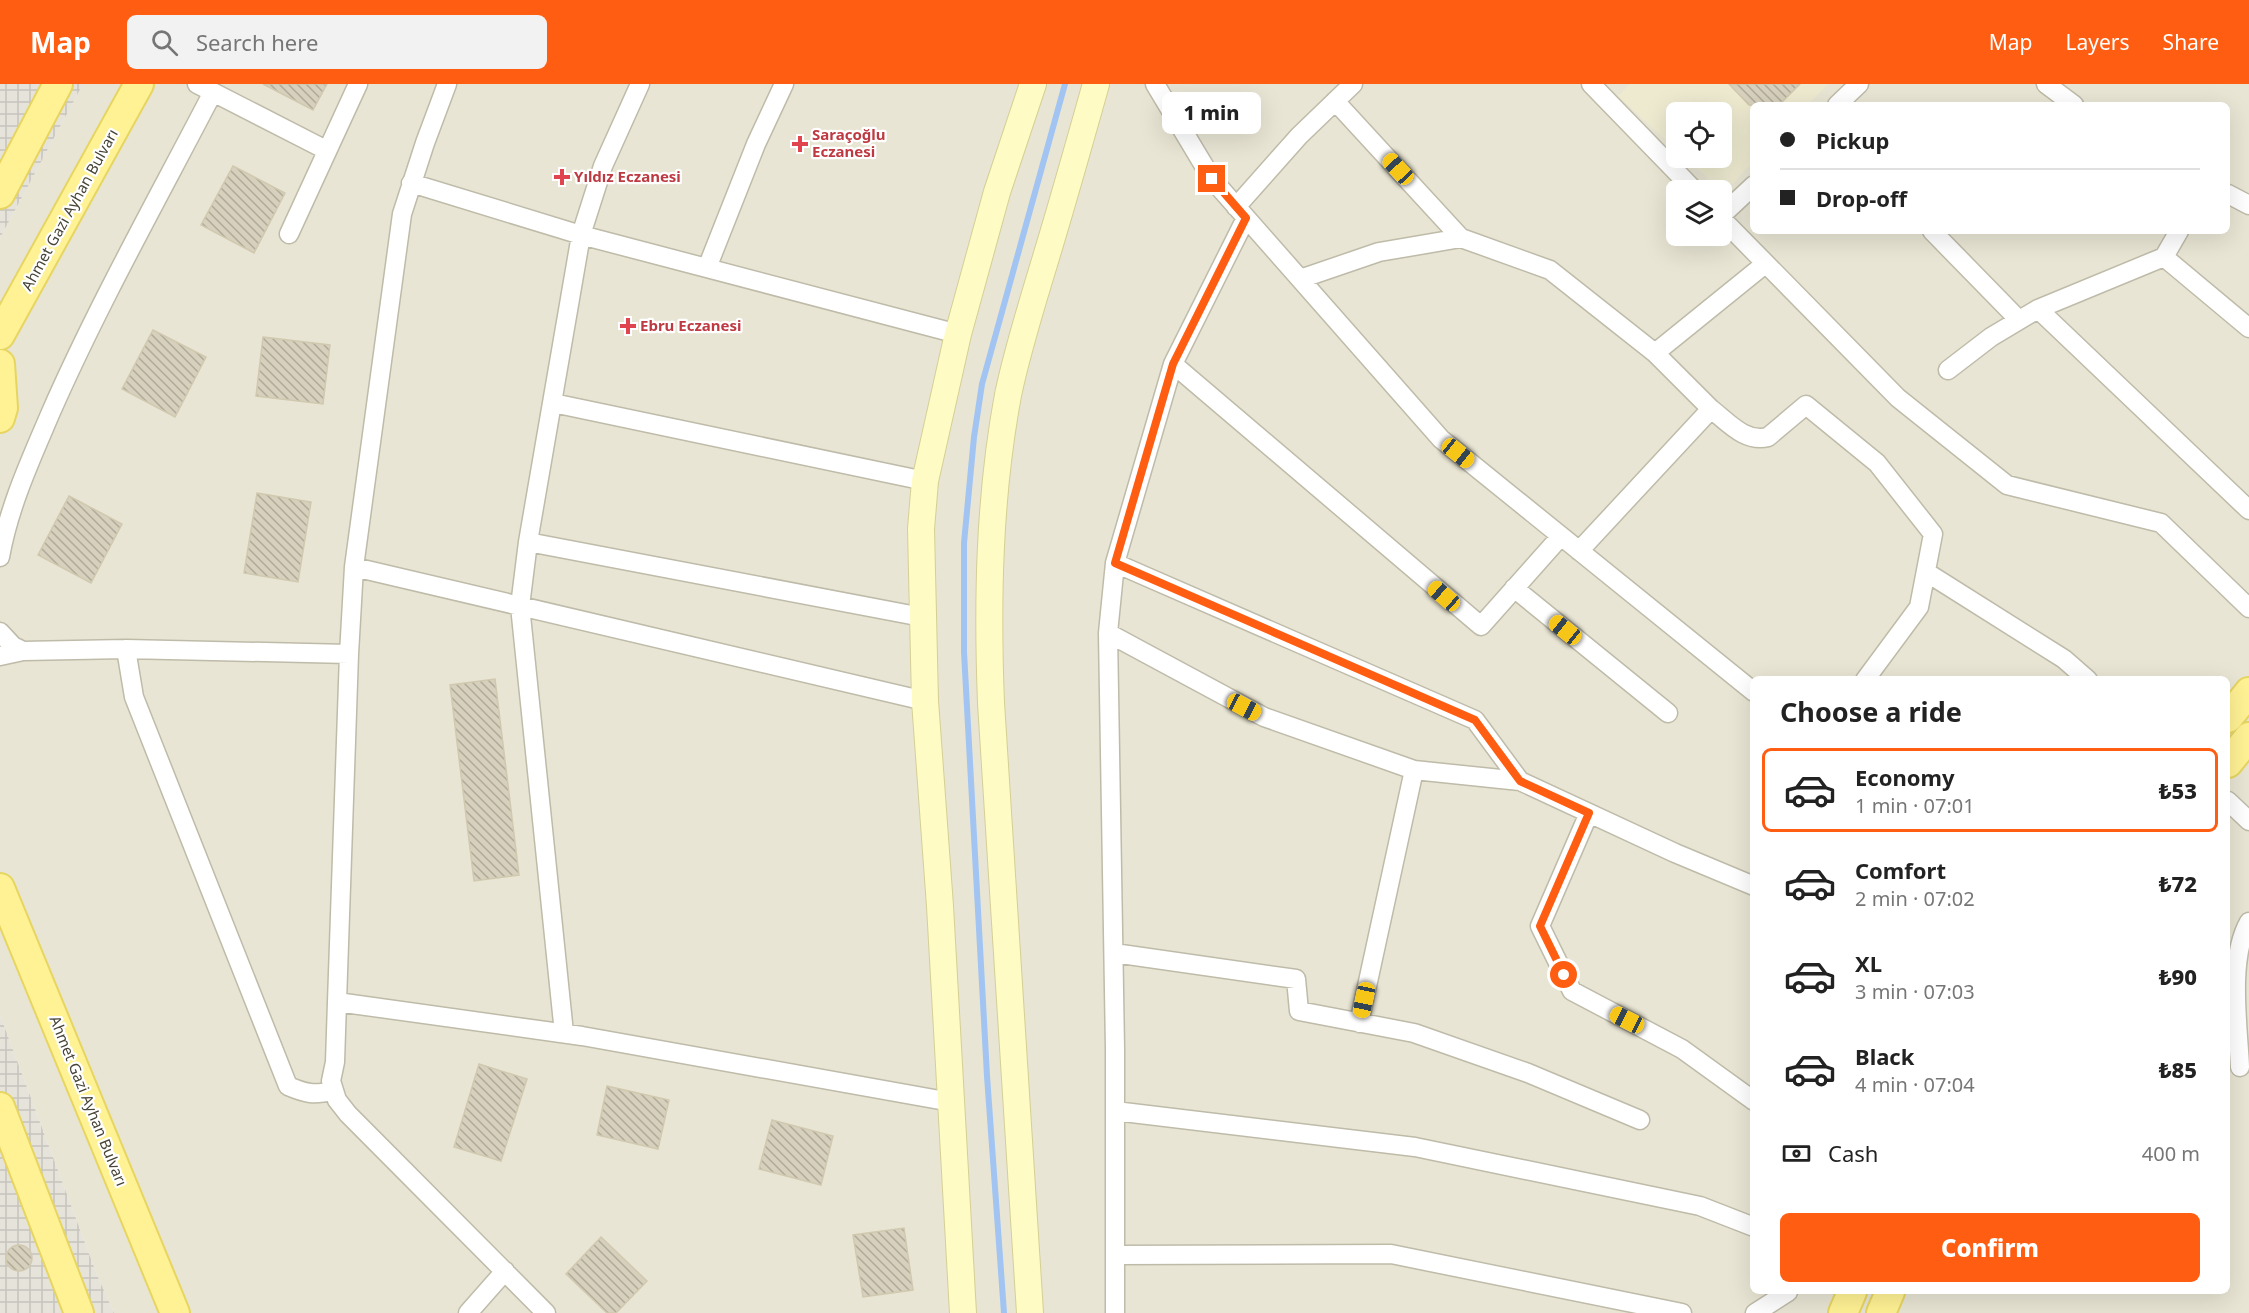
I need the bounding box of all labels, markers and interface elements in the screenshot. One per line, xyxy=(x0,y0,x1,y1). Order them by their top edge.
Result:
search box xyxy=(127,15,547,69)
text: Map xyxy=(30,23,91,61)
icon: search xyxy=(148,26,181,59)
text: Search here xyxy=(196,27,318,57)
text: Map xyxy=(1989,28,2033,56)
text: Layers xyxy=(2066,28,2130,56)
text: Share xyxy=(2163,28,2219,56)
callout: 1 min xyxy=(1162,92,1262,134)
text: 1 min xyxy=(1184,99,1239,126)
map controls xyxy=(1666,102,1732,246)
button: locate xyxy=(1666,102,1732,168)
place label: Saraçoğlu Eczanesi xyxy=(812,124,885,161)
street label: Ahmet Gazi Ayhan Bulvarı xyxy=(16,125,122,294)
text: Pickup xyxy=(1816,125,1889,155)
marker: Saraçoğlu Eczanesi xyxy=(793,137,807,151)
car xyxy=(1379,150,1417,188)
route end xyxy=(1198,165,1225,192)
place label: Yıldız Eczanesi xyxy=(574,166,681,186)
marker: Yıldız Eczanesi xyxy=(555,170,569,184)
button: layers xyxy=(1666,180,1732,246)
text: Drop-off xyxy=(1816,183,1907,213)
place label: Ebru Eczanesi xyxy=(640,315,741,335)
marker: Ebru Eczanesi xyxy=(621,319,635,333)
car xyxy=(1438,435,1478,471)
car xyxy=(1425,577,1463,615)
car xyxy=(1545,612,1585,648)
car xyxy=(1224,691,1264,723)
text: Choose a ride xyxy=(1780,693,1962,730)
text: Economy xyxy=(1855,762,1954,792)
icon: car xyxy=(1783,763,1837,817)
text: ₺53 xyxy=(2159,775,2197,805)
text: 1 min · 07:01 xyxy=(1855,792,1975,819)
text: Comfort xyxy=(1855,855,1946,885)
icon: car xyxy=(1783,856,1837,910)
text: ₺72 xyxy=(2159,868,2197,898)
text: 2 min · 07:02 xyxy=(1855,885,1975,912)
text: XL xyxy=(1855,948,1882,978)
icon: car xyxy=(1783,949,1837,1003)
route start xyxy=(1550,961,1577,988)
text: ₺90 xyxy=(2159,961,2197,991)
text: 3 min · 07:03 xyxy=(1855,978,1975,1005)
car xyxy=(1351,981,1377,1019)
car xyxy=(1607,1004,1647,1036)
street label: Ahmet Gazi Ayhan Bulvarı xyxy=(46,1013,132,1189)
text: Black xyxy=(1855,1041,1914,1071)
icon: car xyxy=(1783,1042,1837,1096)
text: ₺85 xyxy=(2159,1054,2197,1084)
text: 4 min · 07:04 xyxy=(1855,1071,1975,1098)
icon: cash xyxy=(1780,1137,1813,1170)
text: Cash xyxy=(1828,1138,1878,1168)
text: 400 m xyxy=(2142,1140,2200,1167)
button: Confirm xyxy=(1780,1213,2200,1282)

